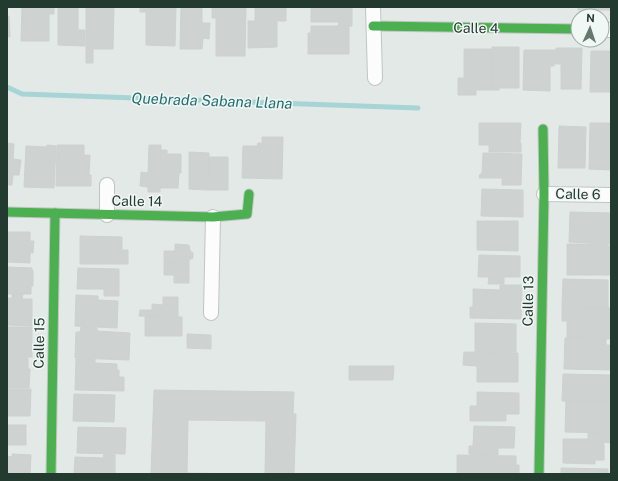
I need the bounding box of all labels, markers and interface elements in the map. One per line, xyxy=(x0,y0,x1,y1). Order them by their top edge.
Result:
north arrow xyxy=(570,8,610,48)
text: N xyxy=(586,12,595,24)
street label: Calle 4 xyxy=(453,20,499,36)
water label: Quebrada Sabana Llana xyxy=(131,89,293,112)
street label: Calle 6 xyxy=(555,186,601,202)
street label: Calle 14 xyxy=(111,193,163,209)
street label: Calle 13 xyxy=(520,275,536,327)
street label: Calle 15 xyxy=(31,317,47,369)

